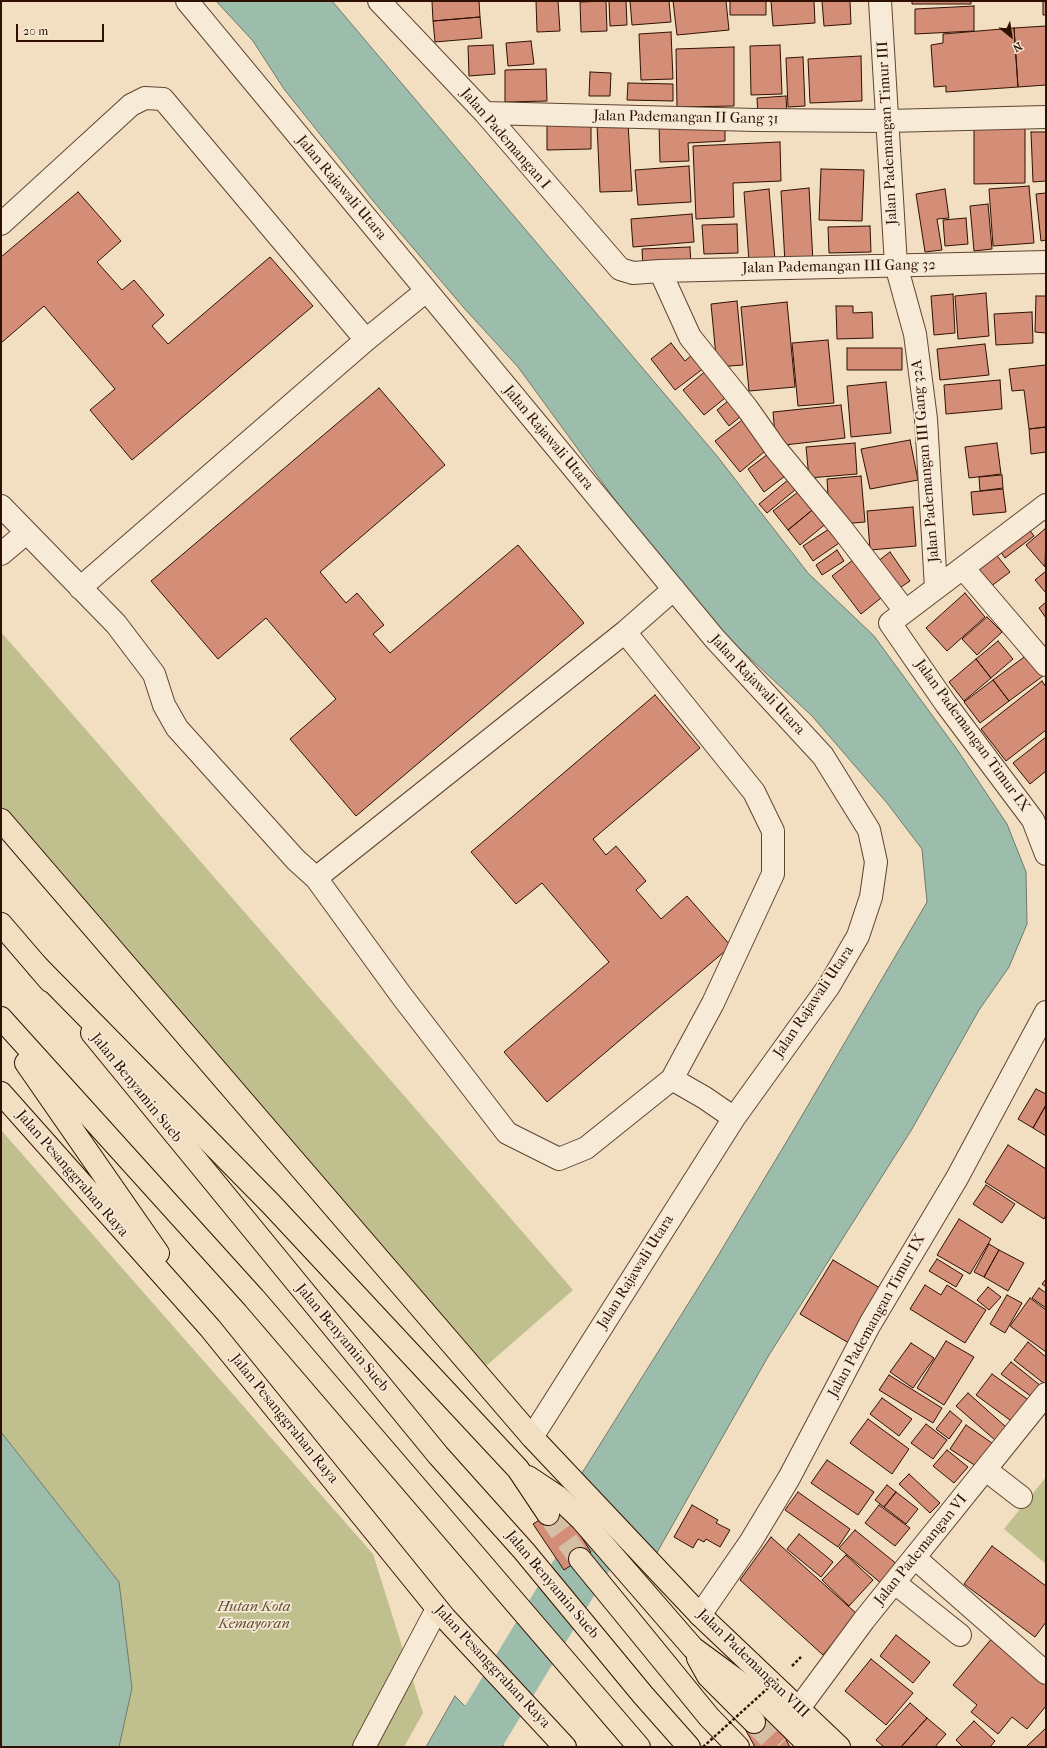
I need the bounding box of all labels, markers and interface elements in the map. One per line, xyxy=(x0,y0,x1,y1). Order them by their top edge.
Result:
scale bar xyxy=(18,16,106,42)
north arrow xyxy=(991,16,1031,56)
text: 20 m xyxy=(23,24,48,38)
text: N xyxy=(1010,39,1024,55)
street label: Jalan Pademangan Timur III xyxy=(874,41,902,225)
street label: Jalan Pademangan I xyxy=(456,85,554,193)
street label: Jalan Pademangan II Gang 31 xyxy=(593,107,779,129)
street label: Jalan Rajawali Utara xyxy=(292,132,390,244)
street label: Jalan Pademangan III Gang 32 xyxy=(742,256,936,278)
street label: Jalan Pademangan III Gang 32A xyxy=(908,359,944,563)
street label: Jalan Rajawali Utara xyxy=(499,382,597,494)
street label: Jalan Rajawali Utara xyxy=(706,631,808,739)
street label: Jalan Pademangan Timur IX xyxy=(911,656,1033,816)
street label: Jalan Rajawali Utara xyxy=(770,943,858,1061)
street label: Jalan Benyamin Sueb xyxy=(86,1030,186,1146)
street label: Jalan Pesanggrahan Raya xyxy=(12,1107,132,1241)
street label: Jalan Rajawali Utara xyxy=(594,1212,678,1332)
street label: Jalan Pademangan Timur IX xyxy=(825,1231,929,1401)
street label: Jalan Benyamin Sueb xyxy=(292,1280,392,1396)
street label: Jalan Pesanggrahan Raya xyxy=(226,1350,342,1488)
street label: Jalan Pademangan VI xyxy=(871,1491,971,1609)
street label: Jalan Benyamin Sueb xyxy=(502,1527,602,1643)
park label: Hutan Kota Kemayoran xyxy=(217,1598,291,1633)
street label: Jalan Pesanggrahan Raya xyxy=(430,1602,554,1732)
street label: Jalan Pademangan VIII xyxy=(693,1606,813,1722)

